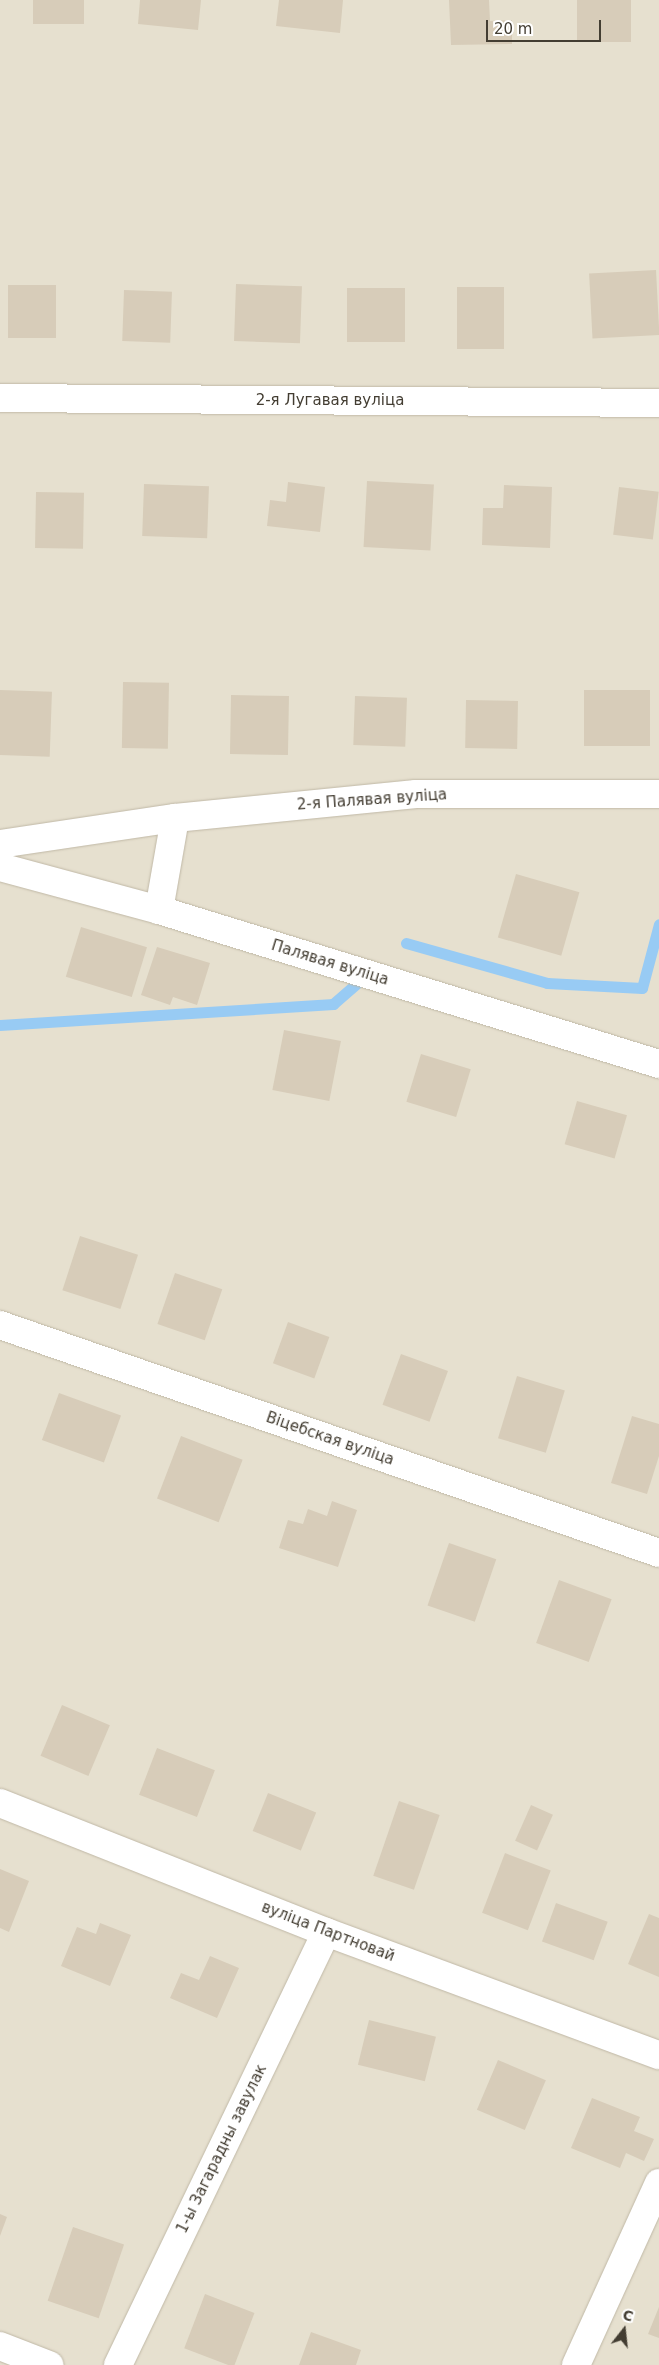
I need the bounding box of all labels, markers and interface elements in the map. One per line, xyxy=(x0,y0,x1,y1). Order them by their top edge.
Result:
scale bar xyxy=(489,10,604,42)
text: 20 m xyxy=(494,20,532,38)
street label: 2-я Лугавая вуліца xyxy=(256,392,404,410)
street label: 2-я Палявая вуліца xyxy=(296,786,448,814)
street label: Палявая вуліца xyxy=(269,937,391,989)
street label: Віцебская вуліца xyxy=(264,1409,396,1469)
street label: вуліца Партновай xyxy=(259,1898,397,1966)
street label: 1-ы Загарадны завулак xyxy=(173,2062,271,2236)
north arrow xyxy=(599,2305,649,2355)
text: С xyxy=(621,2306,635,2325)

